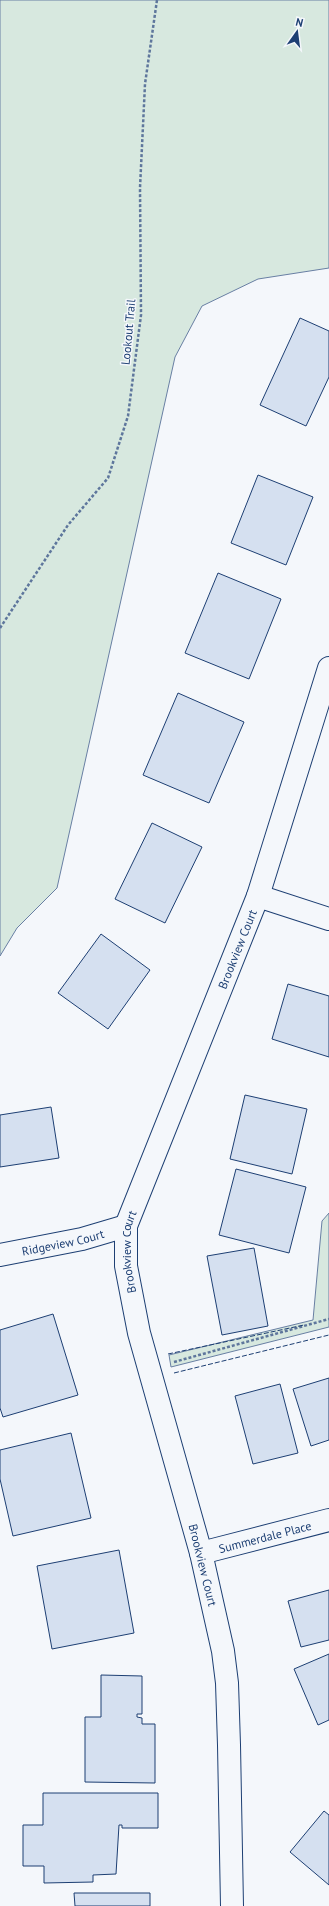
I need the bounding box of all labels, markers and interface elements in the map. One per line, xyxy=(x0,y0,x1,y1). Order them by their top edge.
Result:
north arrow xyxy=(277,12,317,52)
text: N xyxy=(294,15,305,30)
street label: Lookout Trail xyxy=(118,298,138,365)
street label: Brookview Court xyxy=(214,907,259,991)
street label: Brookview Court xyxy=(118,1208,139,1295)
street label: Ridgeview Court xyxy=(20,1225,106,1258)
street label: Summerdale Place xyxy=(217,1517,313,1556)
street label: Brookview Court xyxy=(186,1522,220,1608)

